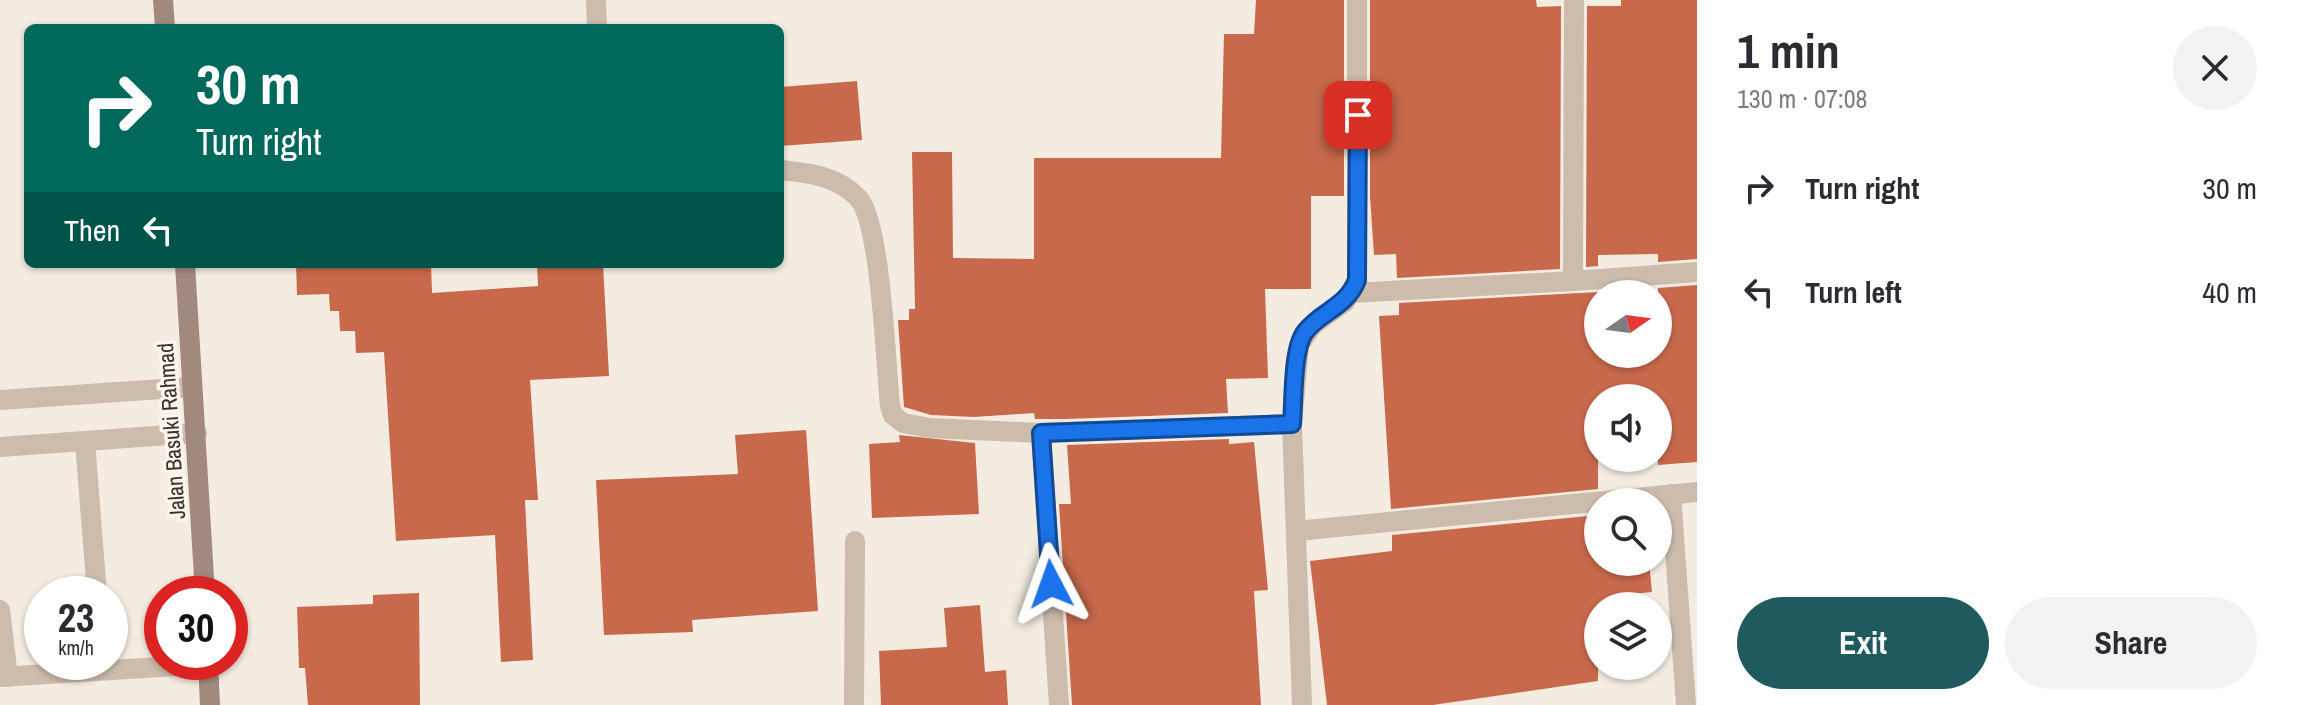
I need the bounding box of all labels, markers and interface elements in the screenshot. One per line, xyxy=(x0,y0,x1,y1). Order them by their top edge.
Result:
text: 1 min xyxy=(1737,18,1840,83)
button: close xyxy=(2173,26,2257,110)
text: 30 m xyxy=(196,46,301,121)
icon: right xyxy=(64,56,168,160)
pin xyxy=(1324,81,1392,149)
text: 130 m · 07:08 xyxy=(1737,81,1867,116)
icon: arrive xyxy=(1336,93,1380,137)
text: Turn right xyxy=(196,118,321,166)
icon: right xyxy=(1737,166,1781,210)
text: Turn right xyxy=(1805,168,1919,208)
text: 30 m xyxy=(2202,168,2257,208)
icon: left xyxy=(136,208,180,252)
text: Then xyxy=(64,210,120,250)
icon: left xyxy=(1737,270,1781,314)
text: Turn left xyxy=(1805,272,1902,312)
text: 40 m xyxy=(2202,272,2257,312)
north arrow xyxy=(1584,280,1672,368)
map controls xyxy=(1584,280,1672,680)
street label: Jalan Basuki Rahmad xyxy=(150,342,192,520)
button: sound xyxy=(1584,384,1672,472)
button: search xyxy=(1584,488,1672,576)
position arrow xyxy=(1009,542,1093,626)
speed limit sign: 30 xyxy=(144,576,248,680)
text: 23 xyxy=(58,591,94,644)
button: layers xyxy=(1584,592,1672,680)
button: Exit xyxy=(1737,597,1989,689)
button: Share xyxy=(2005,597,2257,689)
text: km/h xyxy=(58,634,94,661)

